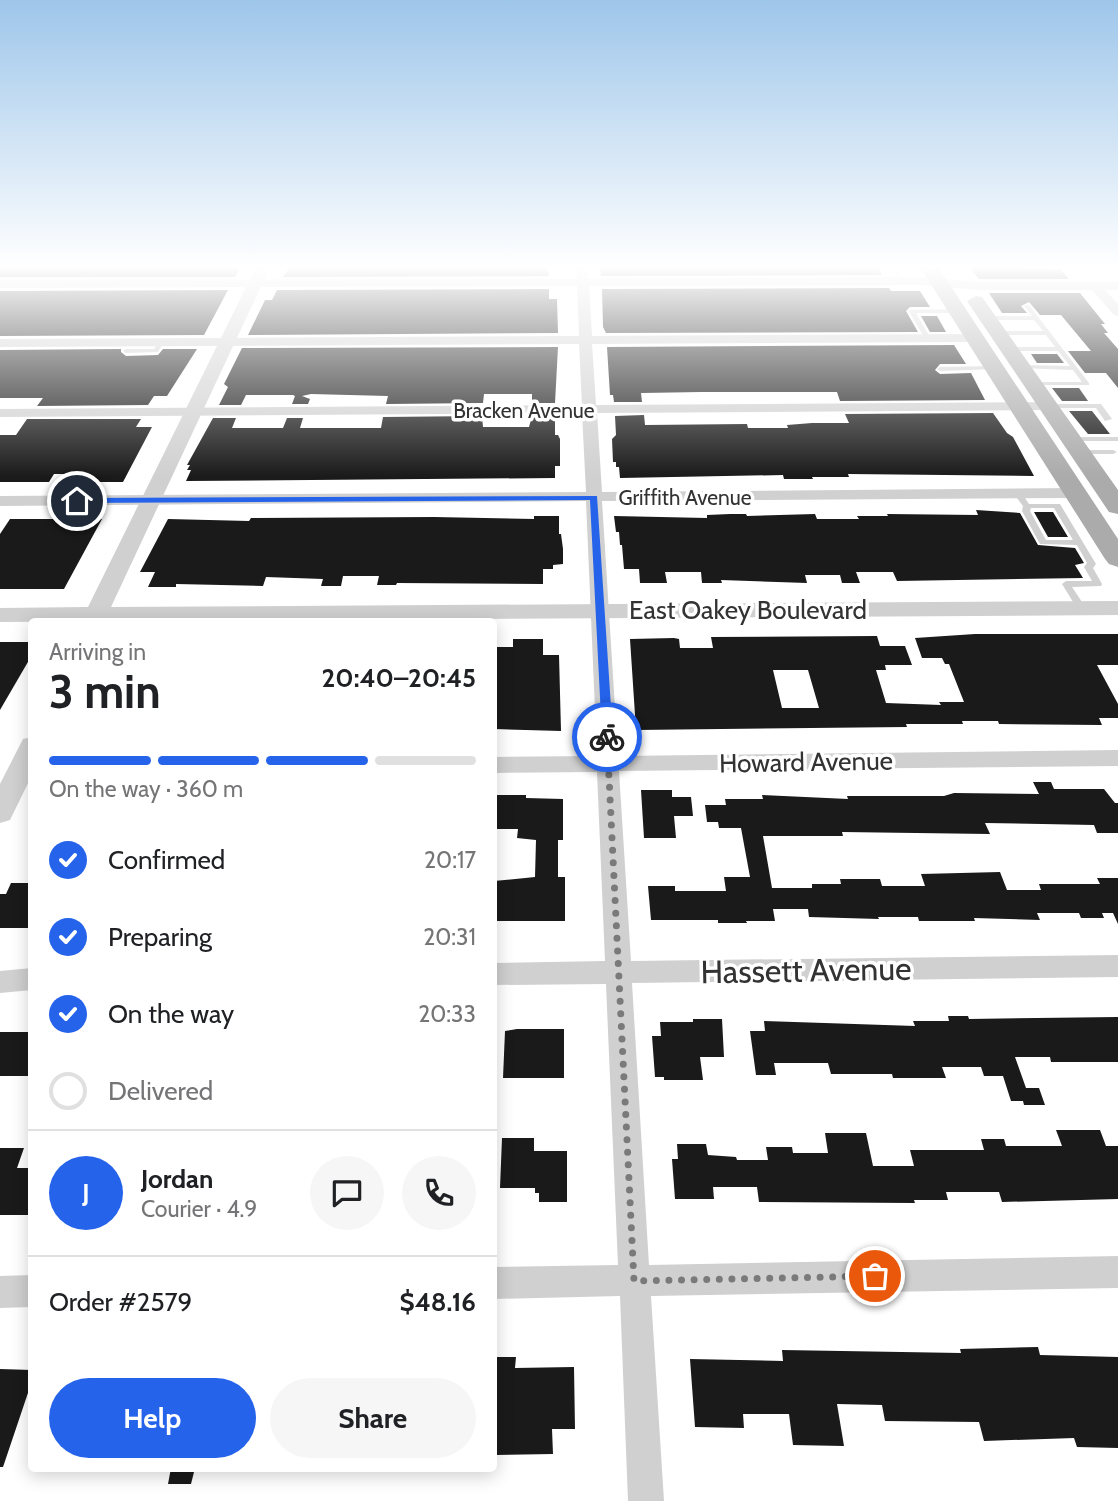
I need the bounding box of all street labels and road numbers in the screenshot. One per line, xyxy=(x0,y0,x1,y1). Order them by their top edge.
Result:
street label: Bracken Avenue xyxy=(453,398,595,423)
street label: Griffith Avenue xyxy=(618,485,752,510)
street label: East Oakey Boulevard xyxy=(629,594,867,626)
street label: Howard Avenue xyxy=(719,744,893,780)
street label: Hassett Avenue xyxy=(700,949,912,991)

